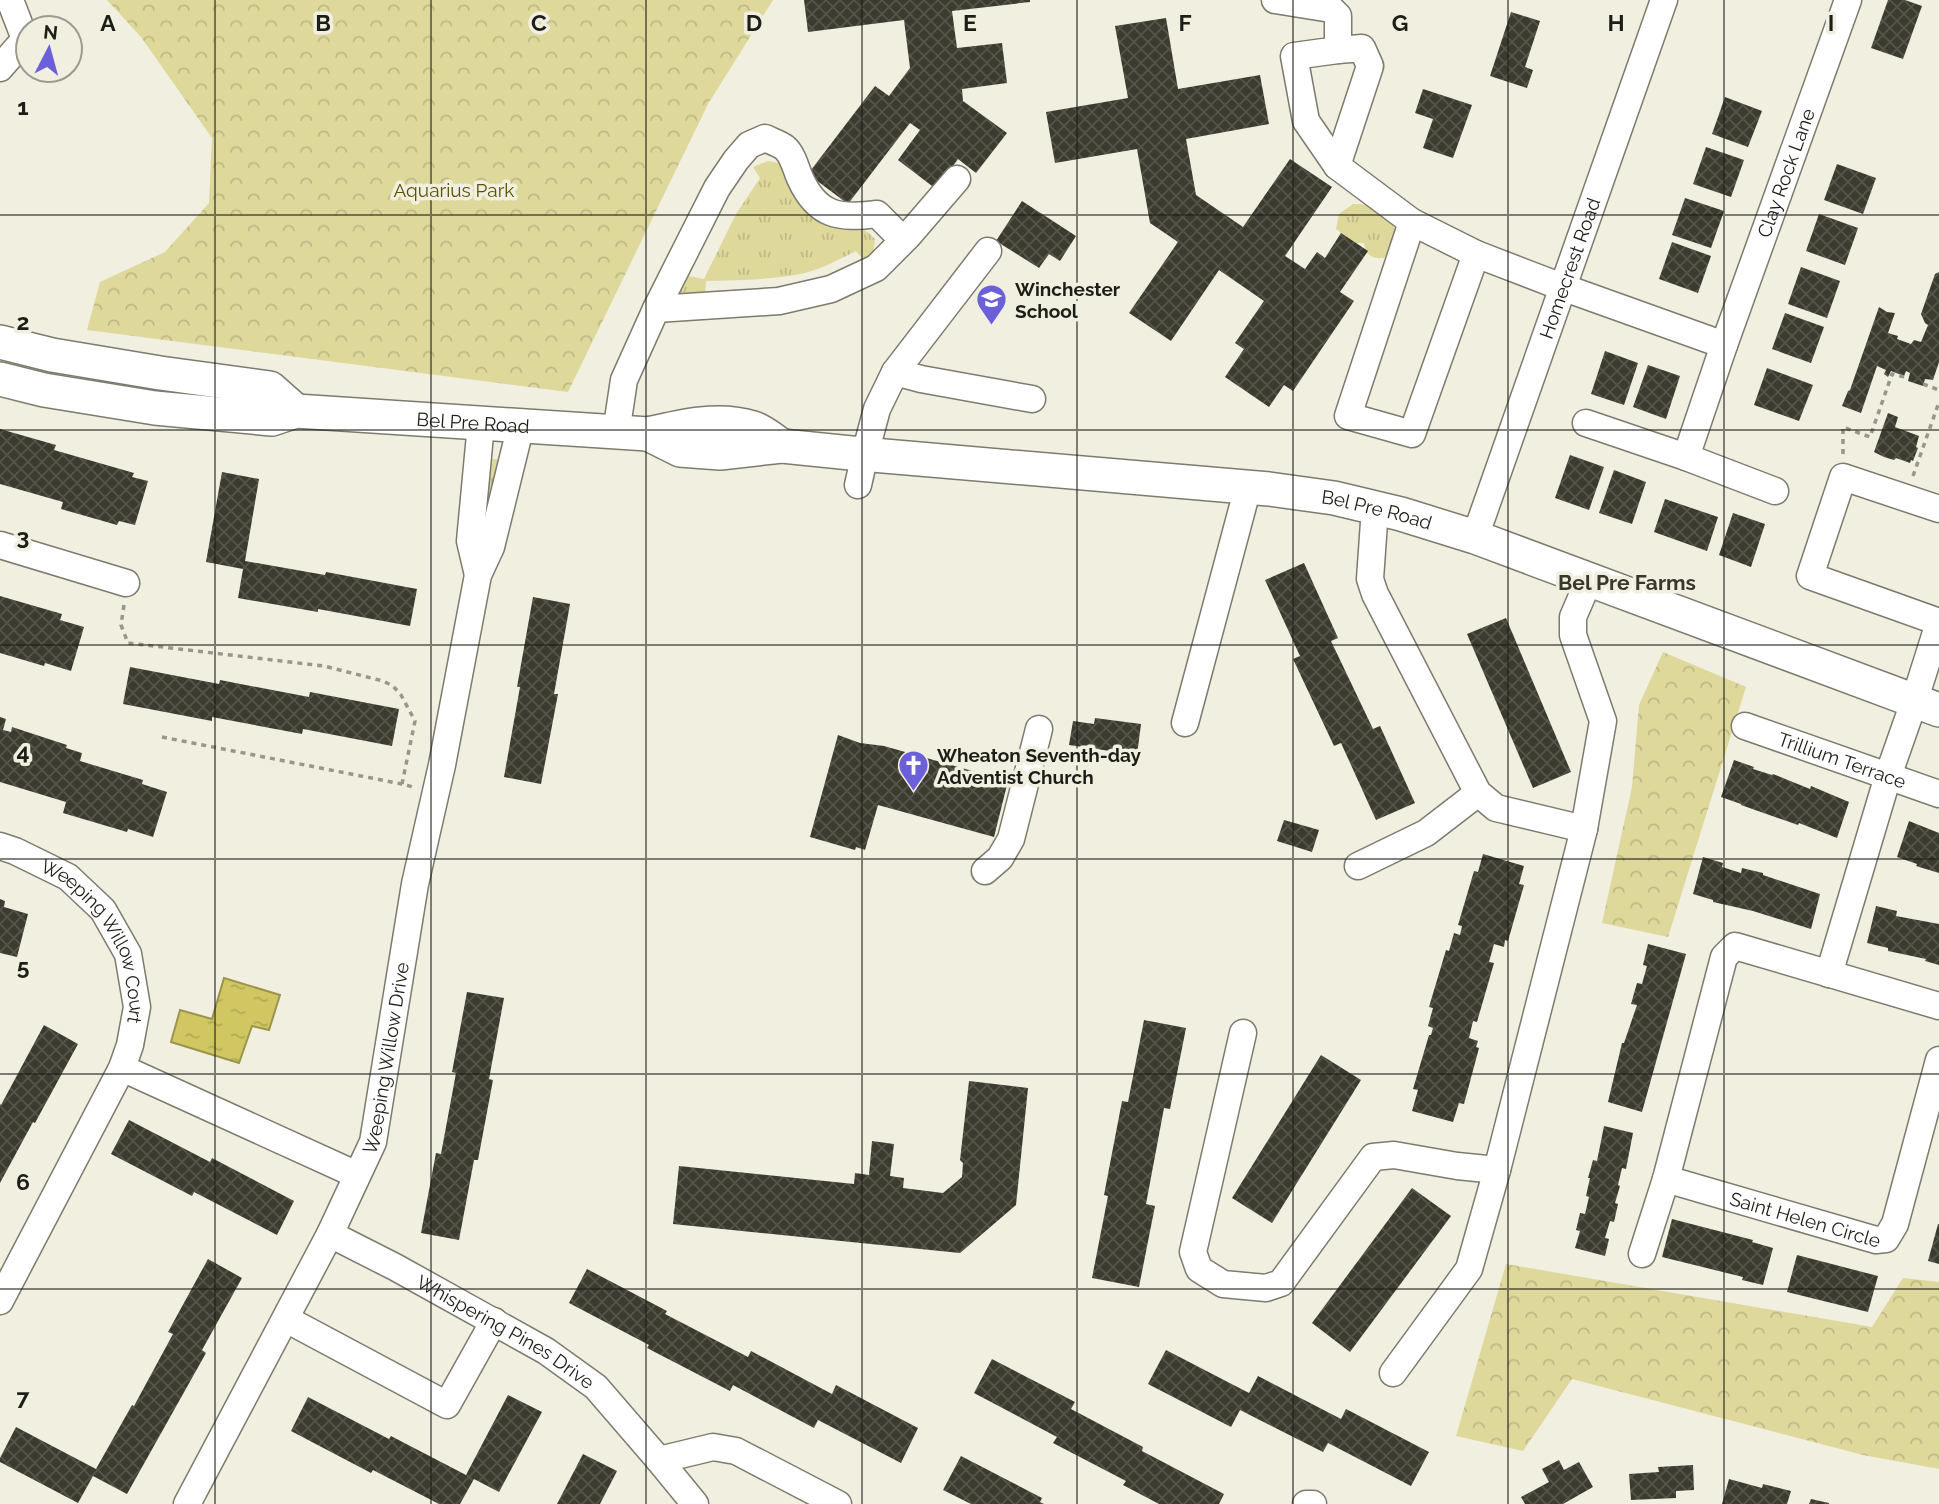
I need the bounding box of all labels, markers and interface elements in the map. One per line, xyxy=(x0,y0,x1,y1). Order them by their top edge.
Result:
text: A xyxy=(100,9,116,36)
text: B xyxy=(315,9,331,36)
text: C xyxy=(531,9,547,36)
text: D xyxy=(746,9,762,36)
text: E xyxy=(963,9,977,36)
text: F xyxy=(1178,9,1192,36)
text: G xyxy=(1392,9,1408,36)
text: H xyxy=(1607,9,1625,36)
text: I xyxy=(1828,9,1834,36)
north arrow xyxy=(14,14,84,84)
text: N xyxy=(42,20,59,44)
text: 1 xyxy=(17,93,29,120)
street label: Clay Rock Lane xyxy=(1753,105,1819,240)
park label: Aquarius Park xyxy=(394,179,514,201)
street label: Homecrest Road xyxy=(1535,195,1605,342)
place label: Winchester School xyxy=(1015,278,1121,322)
school or university icon: Winchester School xyxy=(975,283,1009,327)
text: 2 xyxy=(17,308,29,335)
street label: Bel Pre Road xyxy=(416,408,530,437)
street label: Bel Pre Road xyxy=(1320,485,1435,534)
text: 3 xyxy=(17,523,29,550)
district label: Bel Pre Farms xyxy=(1558,570,1696,595)
street label: Trillium Terrace xyxy=(1775,728,1909,793)
text: 4 xyxy=(16,738,30,765)
place label: Wheaton Seventh-day Adventist Church xyxy=(937,744,1142,788)
church icon: Wheaton Seventh-day Adventist Church xyxy=(897,749,931,793)
street label: Weeping Willow Court xyxy=(37,854,148,1026)
text: 5 xyxy=(17,953,30,980)
street label: Weeping Willow Drive xyxy=(358,961,413,1158)
text: 6 xyxy=(16,1168,30,1195)
street label: Saint Helen Circle xyxy=(1727,1187,1883,1252)
street label: Whispering Pines Drive xyxy=(413,1270,599,1393)
text: 7 xyxy=(17,1383,30,1410)

